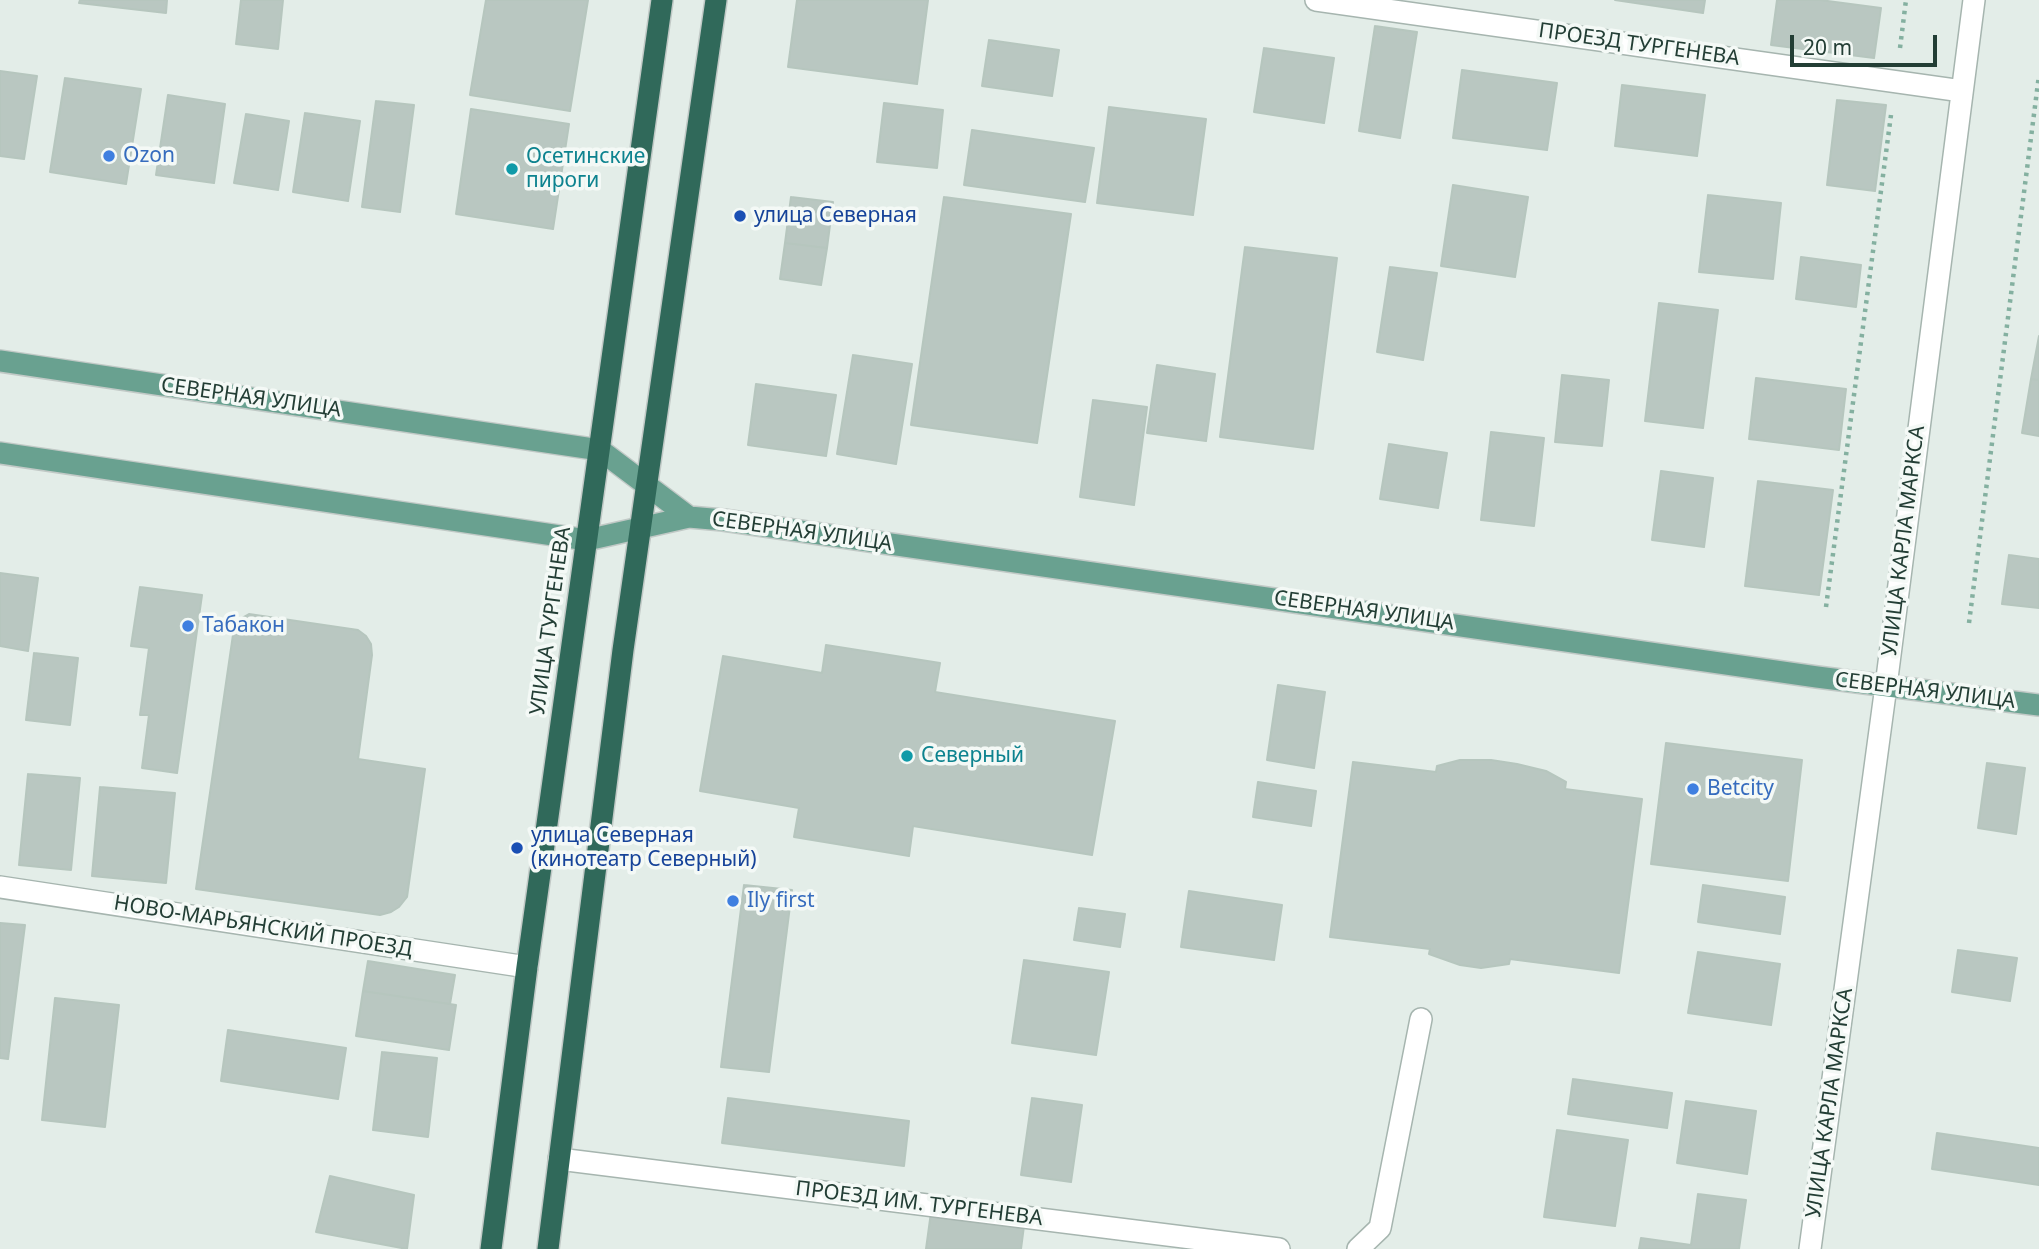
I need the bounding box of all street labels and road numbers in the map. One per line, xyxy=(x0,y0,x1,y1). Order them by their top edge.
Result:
street label: ПРОЕЗД ТУРГЕНЕВА xyxy=(1537,18,1741,72)
street label: СЕВЕРНАЯ УЛИЦА xyxy=(159,373,343,423)
street label: УЛИЦА КАРЛА МАРКСА xyxy=(1877,424,1931,658)
street label: СЕВЕРНАЯ УЛИЦА xyxy=(710,507,894,557)
street label: УЛИЦА ТУРГЕНЕВА xyxy=(525,525,577,717)
street label: СЕВЕРНАЯ УЛИЦА xyxy=(1272,586,1456,636)
street label: СЕВЕРНАЯ УЛИЦА xyxy=(1833,667,2017,715)
street label: НОВО-МАРЬЯНСКИЙ ПРОЕЗД xyxy=(112,891,414,963)
street label: УЛИЦА КАРЛА МАРКСА xyxy=(1801,986,1859,1220)
street label: ПРОЕЗД ИМ. ТУРГЕНЕВА xyxy=(794,1176,1044,1232)

